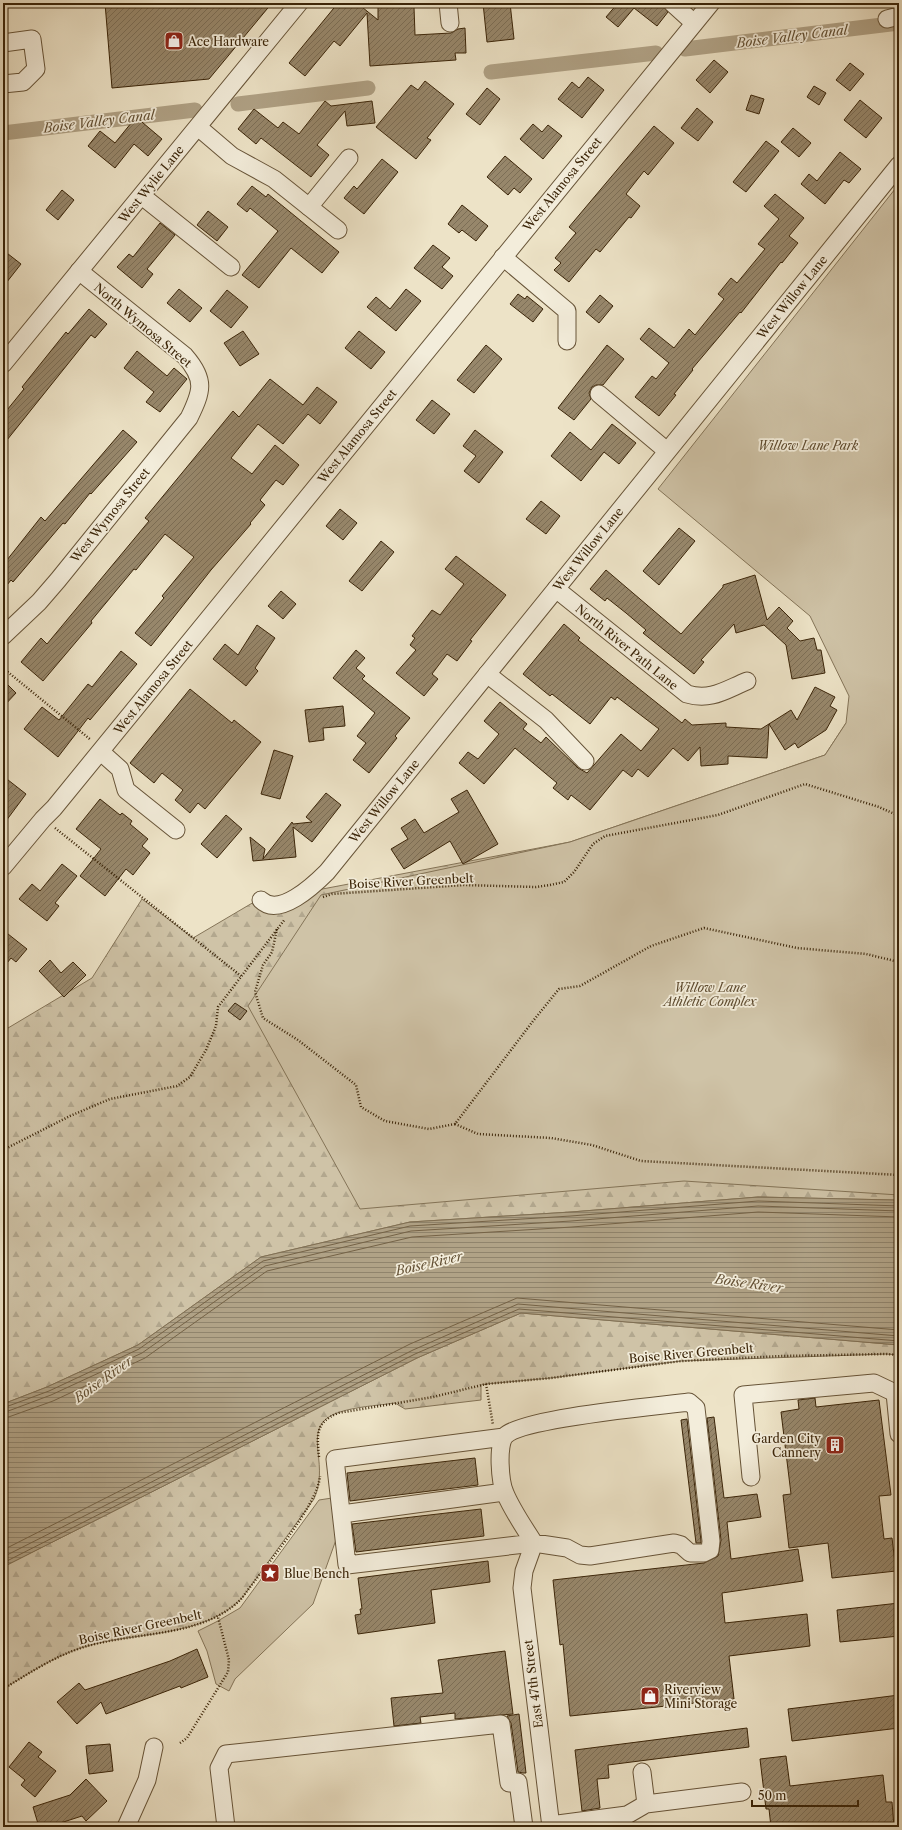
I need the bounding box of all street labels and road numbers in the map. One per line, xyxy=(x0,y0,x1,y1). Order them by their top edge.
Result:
street label: West Alamosa Street xyxy=(519,133,605,235)
street label: West Wylie Lane xyxy=(114,142,187,227)
street label: West Willow Lane xyxy=(753,252,830,343)
street label: North Wymosa Street xyxy=(91,280,195,371)
street label: West Alamosa Street xyxy=(314,385,400,487)
street label: West Wymosa Street xyxy=(67,464,153,566)
street label: West Willow Lane xyxy=(549,504,626,595)
street label: North River Path Lane xyxy=(573,601,682,693)
street label: West Alamosa Street xyxy=(110,636,196,738)
street label: West Willow Lane xyxy=(345,756,422,847)
street label: Boise River Greenbelt xyxy=(348,870,475,892)
street label: Boise River Greenbelt xyxy=(628,1340,755,1366)
street label: Boise River Greenbelt xyxy=(77,1607,203,1647)
street label: East 47th Street xyxy=(520,1638,546,1729)

